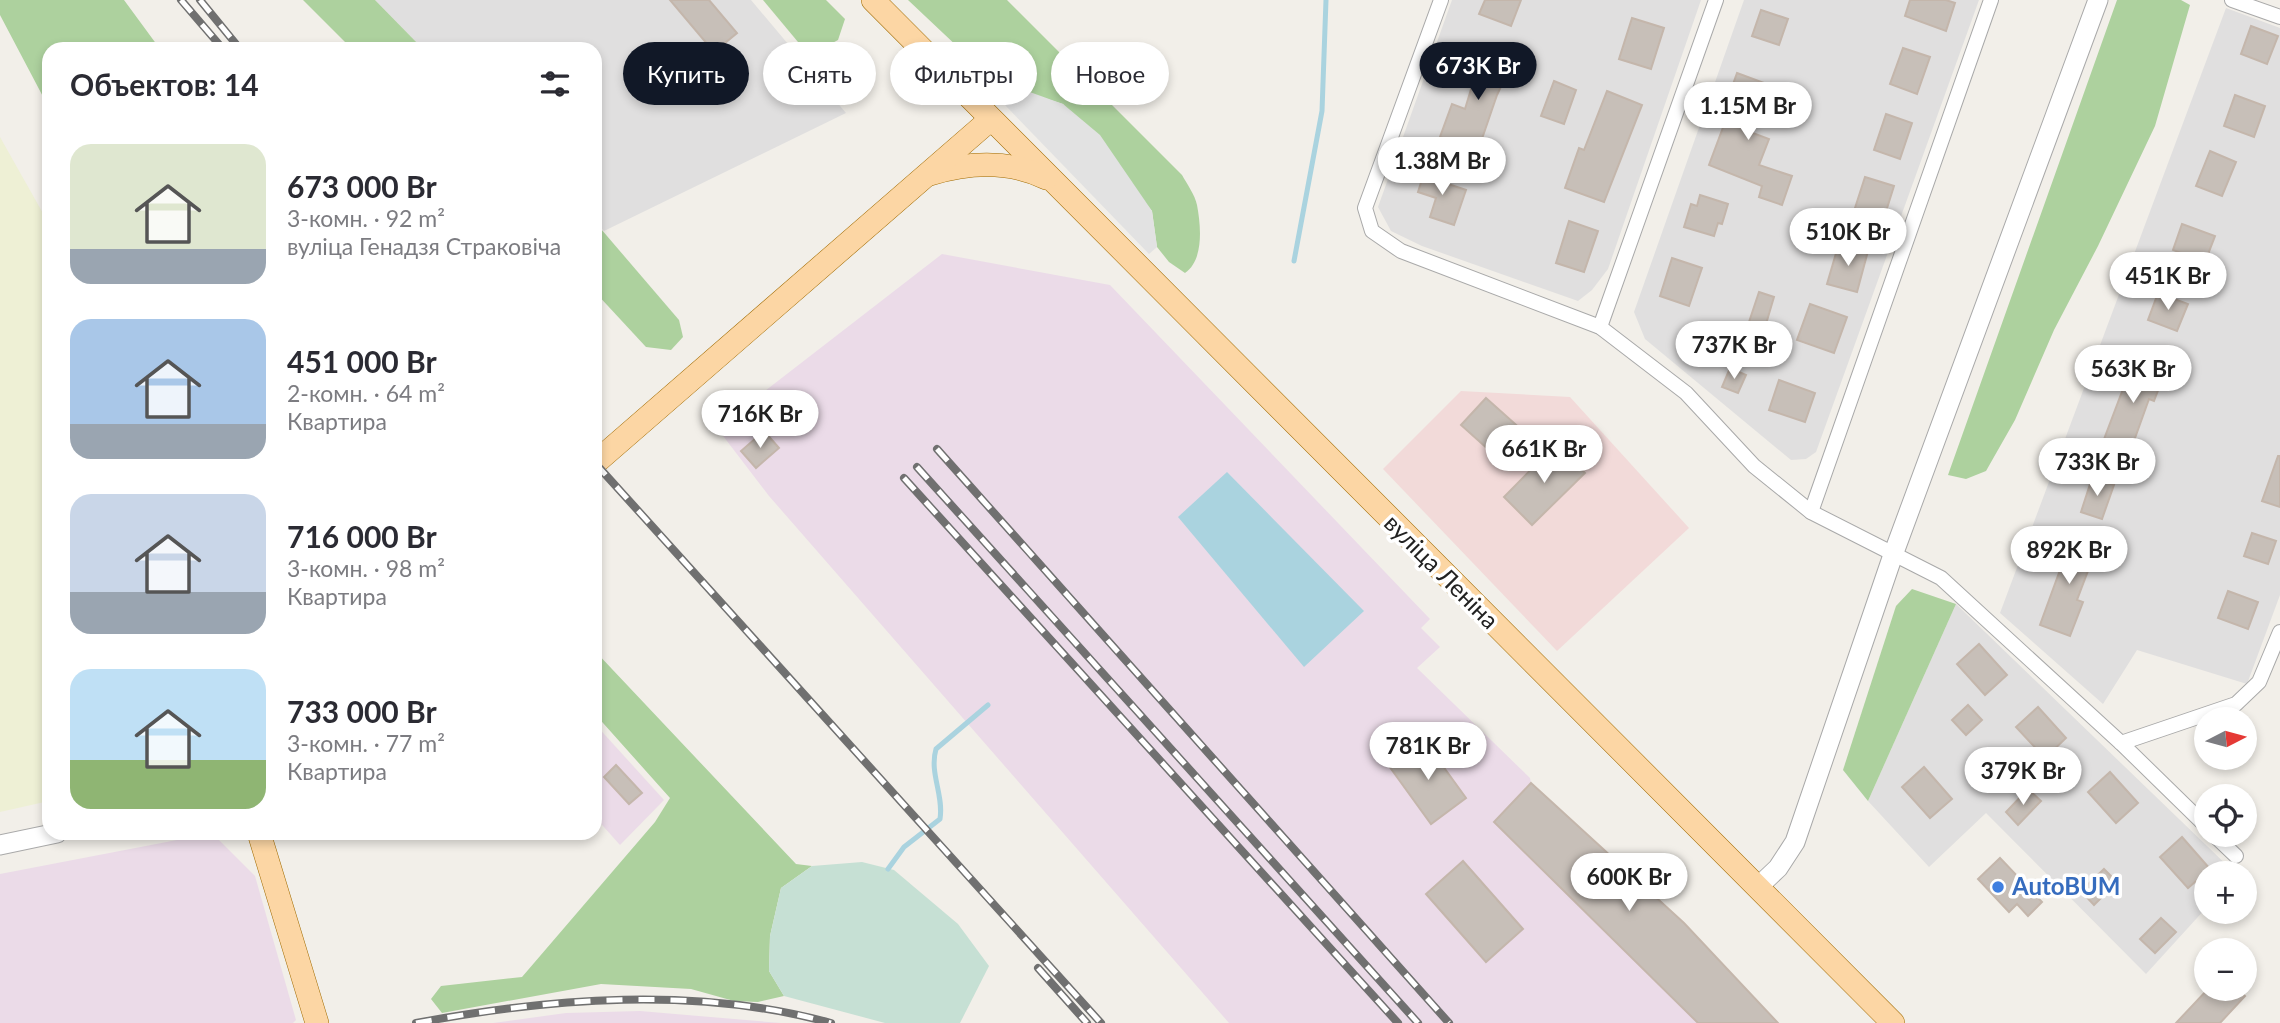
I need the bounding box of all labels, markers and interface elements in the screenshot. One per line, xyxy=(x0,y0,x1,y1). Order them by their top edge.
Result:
chip: Купить xyxy=(623,42,749,105)
chip: Снять xyxy=(763,42,876,105)
chip: Фильтры xyxy=(890,42,1037,105)
chip: Новое xyxy=(1051,42,1169,105)
pin: 673K Br xyxy=(1413,42,1543,102)
text: 673K Br xyxy=(1436,51,1520,79)
icon: filters xyxy=(536,65,574,103)
text: Объектов: 14 xyxy=(70,66,259,102)
pin: 1.15M Br xyxy=(1676,82,1820,142)
text: 1.15M Br xyxy=(1700,91,1796,119)
pin: 1.38M Br xyxy=(1370,138,1514,197)
text: 1.38M Br xyxy=(1394,146,1490,174)
text: 673 000 Br xyxy=(287,168,437,204)
icon: home xyxy=(126,172,210,256)
text: 3-комн. · 92 m² xyxy=(287,204,445,232)
pin: 510K Br xyxy=(1783,208,1913,268)
text: 510K Br xyxy=(1806,217,1890,245)
text: вуліца Генадзя Страковіча xyxy=(287,232,561,260)
pin: 451K Br xyxy=(2103,252,2233,312)
text: 451K Br xyxy=(2126,261,2210,289)
pin: 737K Br xyxy=(1669,322,1799,381)
text: 737K Br xyxy=(1692,330,1776,358)
text: 451 000 Br xyxy=(287,343,437,379)
pin: 563K Br xyxy=(2068,346,2198,405)
icon: home xyxy=(126,347,210,431)
text: 563K Br xyxy=(2091,354,2175,382)
text: 2-комн. · 64 m² xyxy=(287,379,445,407)
pin: 716K Br xyxy=(695,391,825,450)
text: 716K Br xyxy=(718,399,802,427)
text: Квартира xyxy=(287,407,387,435)
pin: 661K Br xyxy=(1479,426,1609,485)
text: 661K Br xyxy=(1502,434,1586,462)
pin: 733K Br xyxy=(2032,438,2162,498)
text: 733K Br xyxy=(2055,447,2139,475)
street label: вуліца Леніна xyxy=(1379,508,1505,634)
text: 716 000 Br xyxy=(287,518,437,554)
icon: home xyxy=(126,522,210,606)
pin: 892K Br xyxy=(2004,526,2134,586)
text: 892K Br xyxy=(2027,535,2111,563)
text: 3-комн. · 98 m² xyxy=(287,554,445,582)
text: Квартира xyxy=(287,582,387,610)
text: 733 000 Br xyxy=(287,693,437,729)
icon: home xyxy=(126,697,210,781)
north arrow xyxy=(2194,707,2258,770)
map controls xyxy=(2194,707,2257,1001)
pin: 781K Br xyxy=(1363,722,1493,782)
text: 3-комн. · 77 m² xyxy=(287,729,445,757)
text: 781K Br xyxy=(1386,731,1470,759)
pin: 379K Br xyxy=(1958,748,2088,807)
text: 379K Br xyxy=(1981,756,2065,784)
text: Квартира xyxy=(287,757,387,785)
button: locate xyxy=(2194,784,2257,847)
pin: 600K Br xyxy=(1564,853,1694,913)
button: + xyxy=(2194,861,2257,924)
text: 600K Br xyxy=(1587,862,1671,890)
place label: AutoBUM xyxy=(2011,871,2120,900)
marker: AutoBUM xyxy=(1990,879,2006,895)
button: − xyxy=(2194,938,2257,1001)

